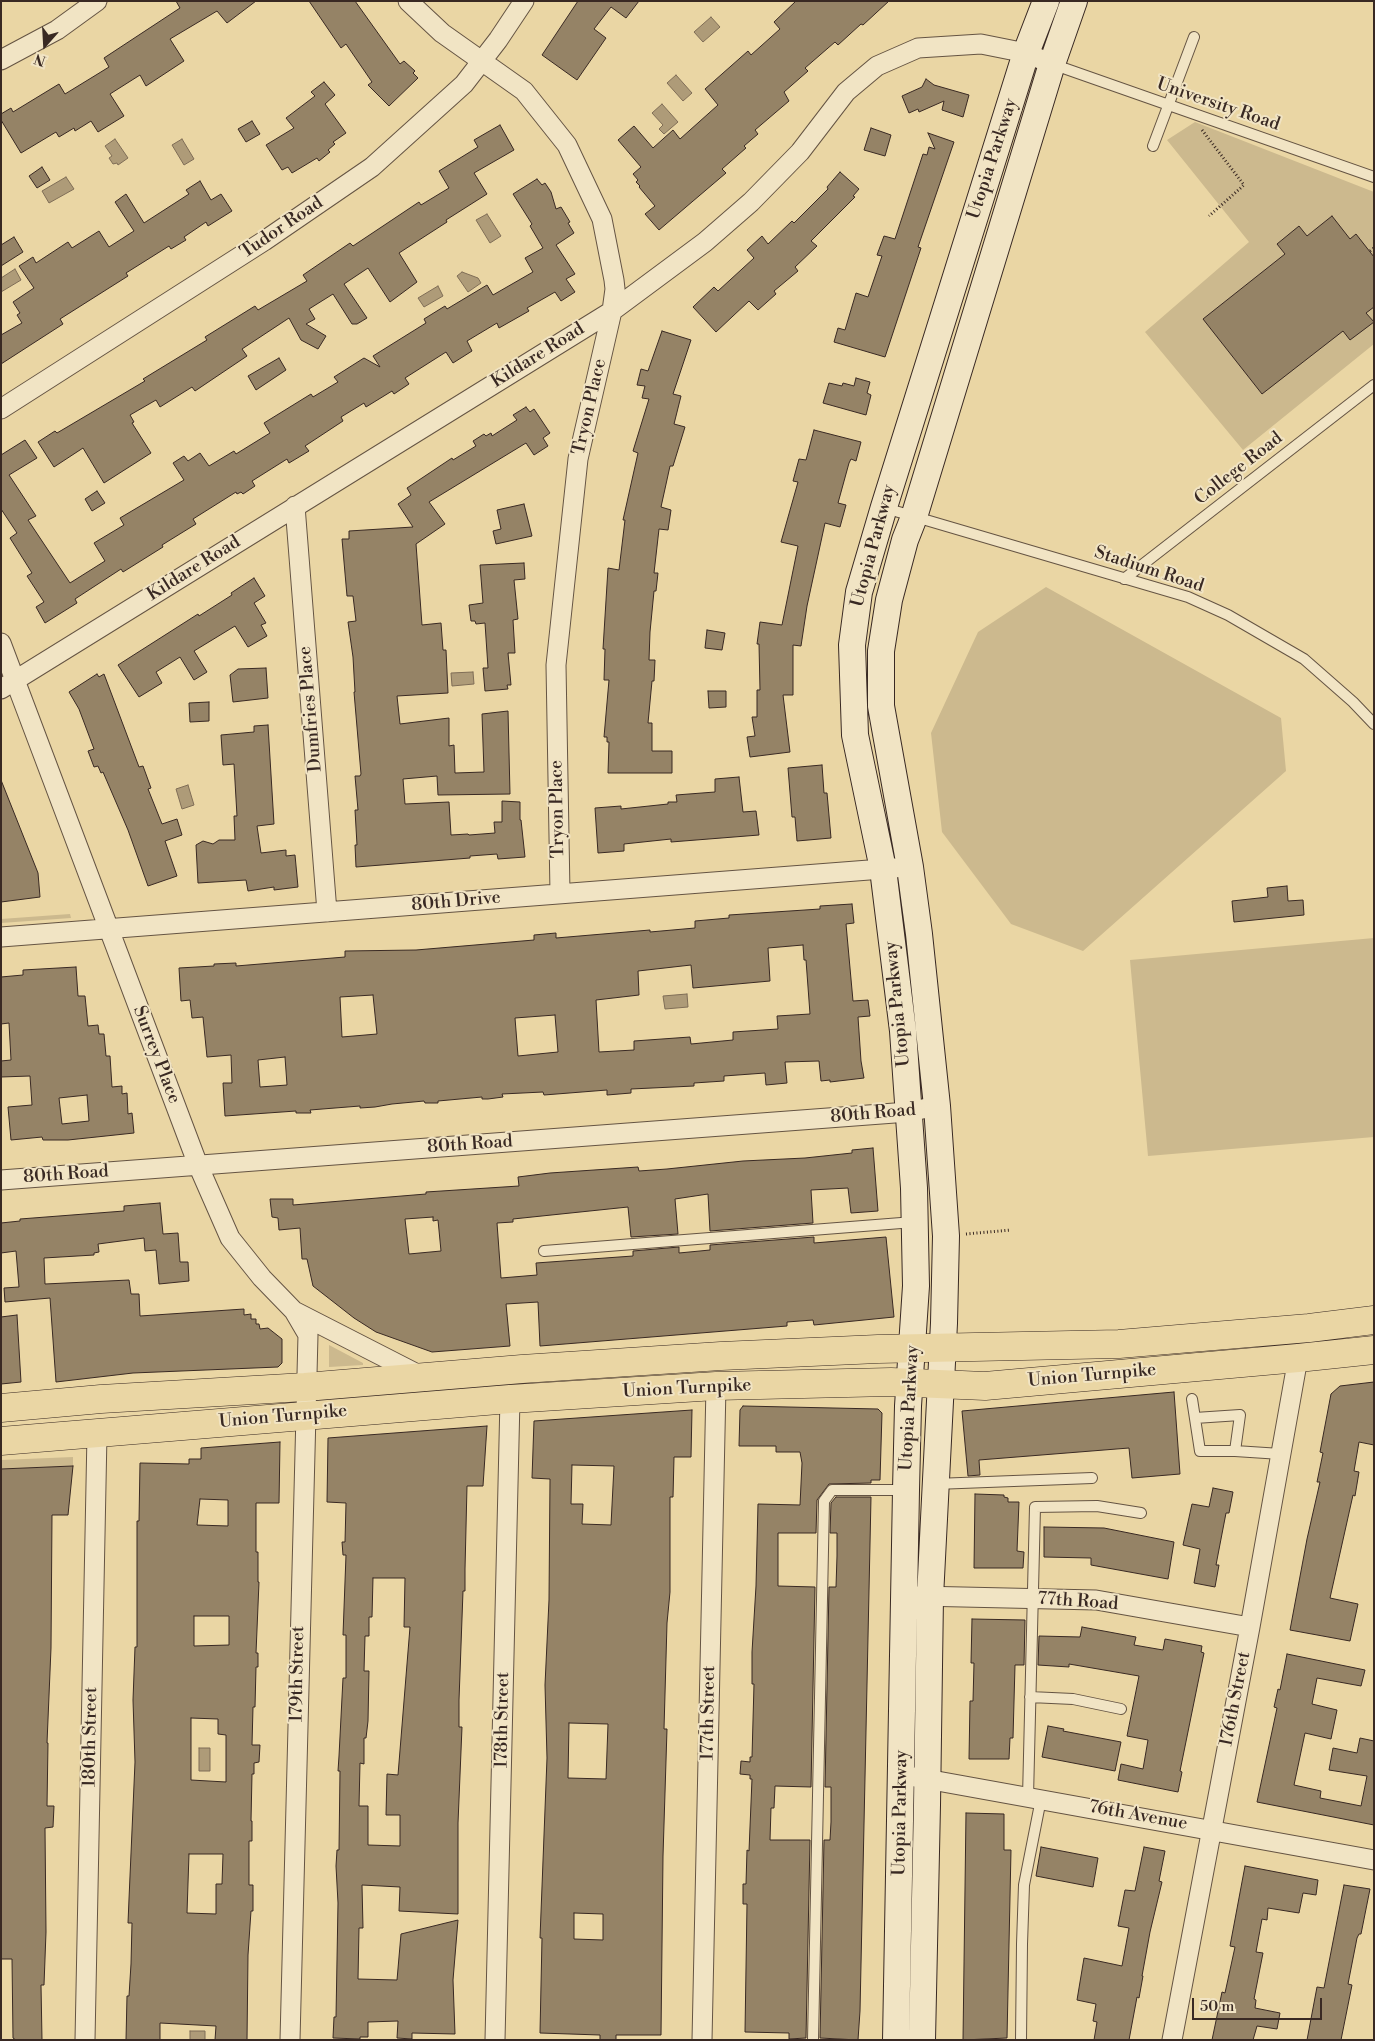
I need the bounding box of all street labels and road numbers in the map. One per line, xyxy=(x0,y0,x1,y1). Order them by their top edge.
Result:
street label: University Road xyxy=(1153,74,1283,136)
street label: Utopia Parkway xyxy=(963,96,1023,222)
street label: Tudor Road xyxy=(237,192,327,264)
street label: Kildare Road xyxy=(487,319,589,393)
street label: Tryon Place xyxy=(568,357,612,457)
street label: College Road xyxy=(1191,428,1287,510)
street label: Utopia Parkway xyxy=(847,482,901,610)
street label: Kildare Road xyxy=(143,532,245,606)
street label: Stadium Road xyxy=(1092,542,1206,598)
street label: Dumfries Place xyxy=(295,645,327,773)
street label: Tryon Place xyxy=(546,760,570,858)
street label: 80th Drive xyxy=(410,887,502,917)
street label: Utopia Parkway xyxy=(881,940,915,1068)
street label: Surrey Place xyxy=(128,1003,184,1107)
street label: 80th Road xyxy=(829,1100,917,1128)
street label: 80th Road xyxy=(426,1131,514,1159)
street label: 80th Road xyxy=(22,1161,110,1189)
street label: Utopia Parkway xyxy=(896,1344,924,1472)
street label: Union Turnpike xyxy=(1027,1360,1157,1392)
street label: Union Turnpike xyxy=(622,1375,752,1403)
street label: Union Turnpike xyxy=(218,1401,348,1433)
street label: 77th Road xyxy=(1037,1588,1119,1616)
street label: 179th Street xyxy=(286,1626,310,1722)
street label: 176th Street xyxy=(1216,1650,1256,1748)
street label: 177th Street xyxy=(697,1665,721,1761)
street label: 178th Street xyxy=(491,1672,515,1768)
street label: 180th Street xyxy=(79,1687,103,1787)
street label: Utopia Parkway xyxy=(889,1750,913,1876)
street label: 76th Avenue xyxy=(1087,1797,1189,1835)

